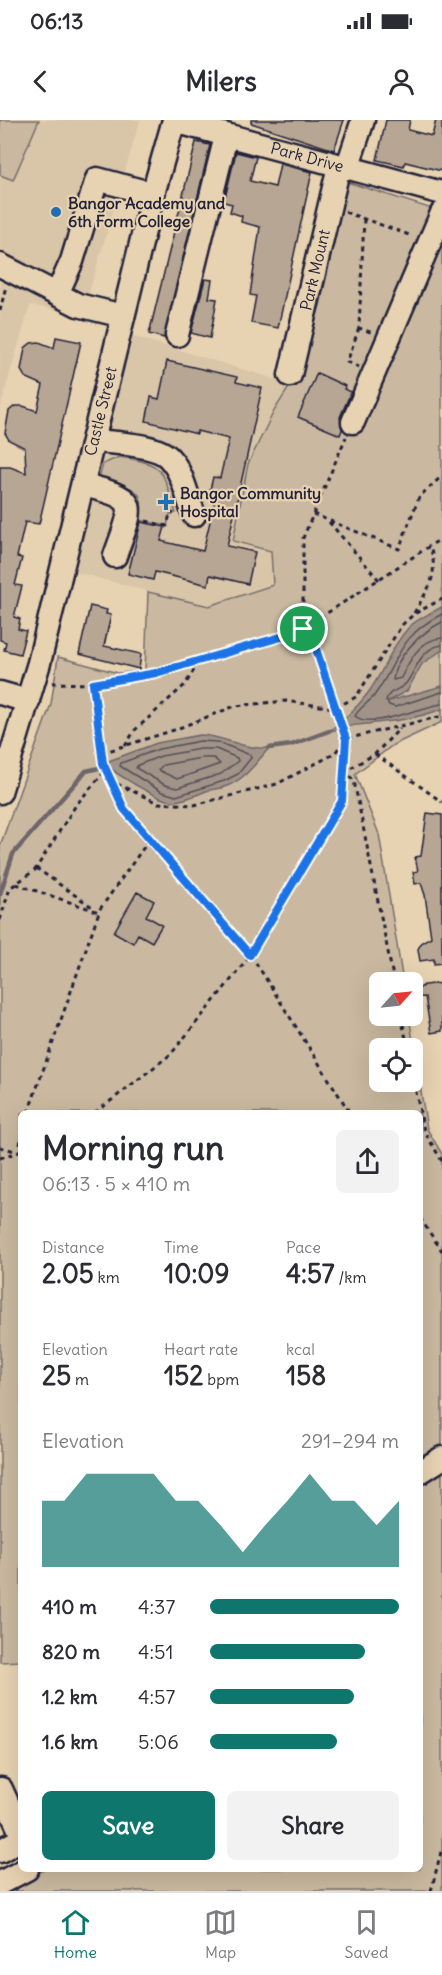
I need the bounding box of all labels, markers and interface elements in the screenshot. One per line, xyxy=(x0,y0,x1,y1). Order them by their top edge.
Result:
text: 06:13 xyxy=(30,7,83,35)
text: Milers xyxy=(185,64,257,98)
icon: back xyxy=(24,65,57,98)
icon: person xyxy=(385,65,418,98)
street label: Park Drive xyxy=(269,137,346,176)
place label: Bangor Academy and 6th Form College xyxy=(68,193,226,232)
marker: Bangor Academy and 6th Form College xyxy=(49,205,63,219)
street label: Park Mount xyxy=(295,227,334,312)
street label: Castle Street xyxy=(80,364,121,458)
place label: Bangor Community Hospital xyxy=(180,483,321,522)
marker: Bangor Community Hospital xyxy=(157,493,175,511)
pin xyxy=(277,603,328,654)
icon: arrive xyxy=(286,612,319,645)
north arrow xyxy=(369,972,423,1026)
map controls xyxy=(369,972,423,1092)
button: locate xyxy=(369,1038,423,1092)
text: Morning run xyxy=(42,1127,224,1169)
button: share xyxy=(336,1130,399,1193)
text: 06:13 · 5 × 410 m xyxy=(42,1171,190,1196)
text: Distance xyxy=(42,1237,104,1257)
text: Time xyxy=(164,1237,199,1257)
text: Pace xyxy=(286,1237,321,1257)
text: 2.05 xyxy=(42,1257,94,1290)
text: 10:09 xyxy=(164,1257,229,1290)
text: 4:57 xyxy=(286,1257,335,1290)
text: km xyxy=(94,1267,120,1287)
text: /km xyxy=(335,1267,366,1287)
text: Elevation xyxy=(42,1339,108,1359)
text: Heart rate xyxy=(164,1339,238,1359)
text: kcal xyxy=(286,1339,315,1359)
text: 25 xyxy=(42,1359,71,1392)
text: 152 xyxy=(164,1359,204,1392)
text: 158 xyxy=(286,1359,326,1392)
text: m xyxy=(71,1369,89,1389)
text: bpm xyxy=(204,1369,239,1389)
text: Elevation xyxy=(42,1428,124,1453)
text: 291–294 m xyxy=(301,1428,399,1453)
text: 410 m xyxy=(42,1594,97,1619)
text: 4:37 xyxy=(138,1594,175,1619)
text: 820 m xyxy=(42,1639,100,1664)
text: 4:51 xyxy=(138,1639,174,1664)
text: 1.2 km xyxy=(42,1684,98,1709)
text: 4:57 xyxy=(138,1684,175,1709)
text: 1.6 km xyxy=(42,1729,98,1754)
text: 5:06 xyxy=(138,1729,179,1754)
button: Save xyxy=(42,1791,215,1860)
button: Share xyxy=(227,1791,399,1860)
tab: Home xyxy=(54,1906,97,1962)
tab: Map xyxy=(204,1906,237,1962)
tab: Saved xyxy=(345,1906,388,1962)

